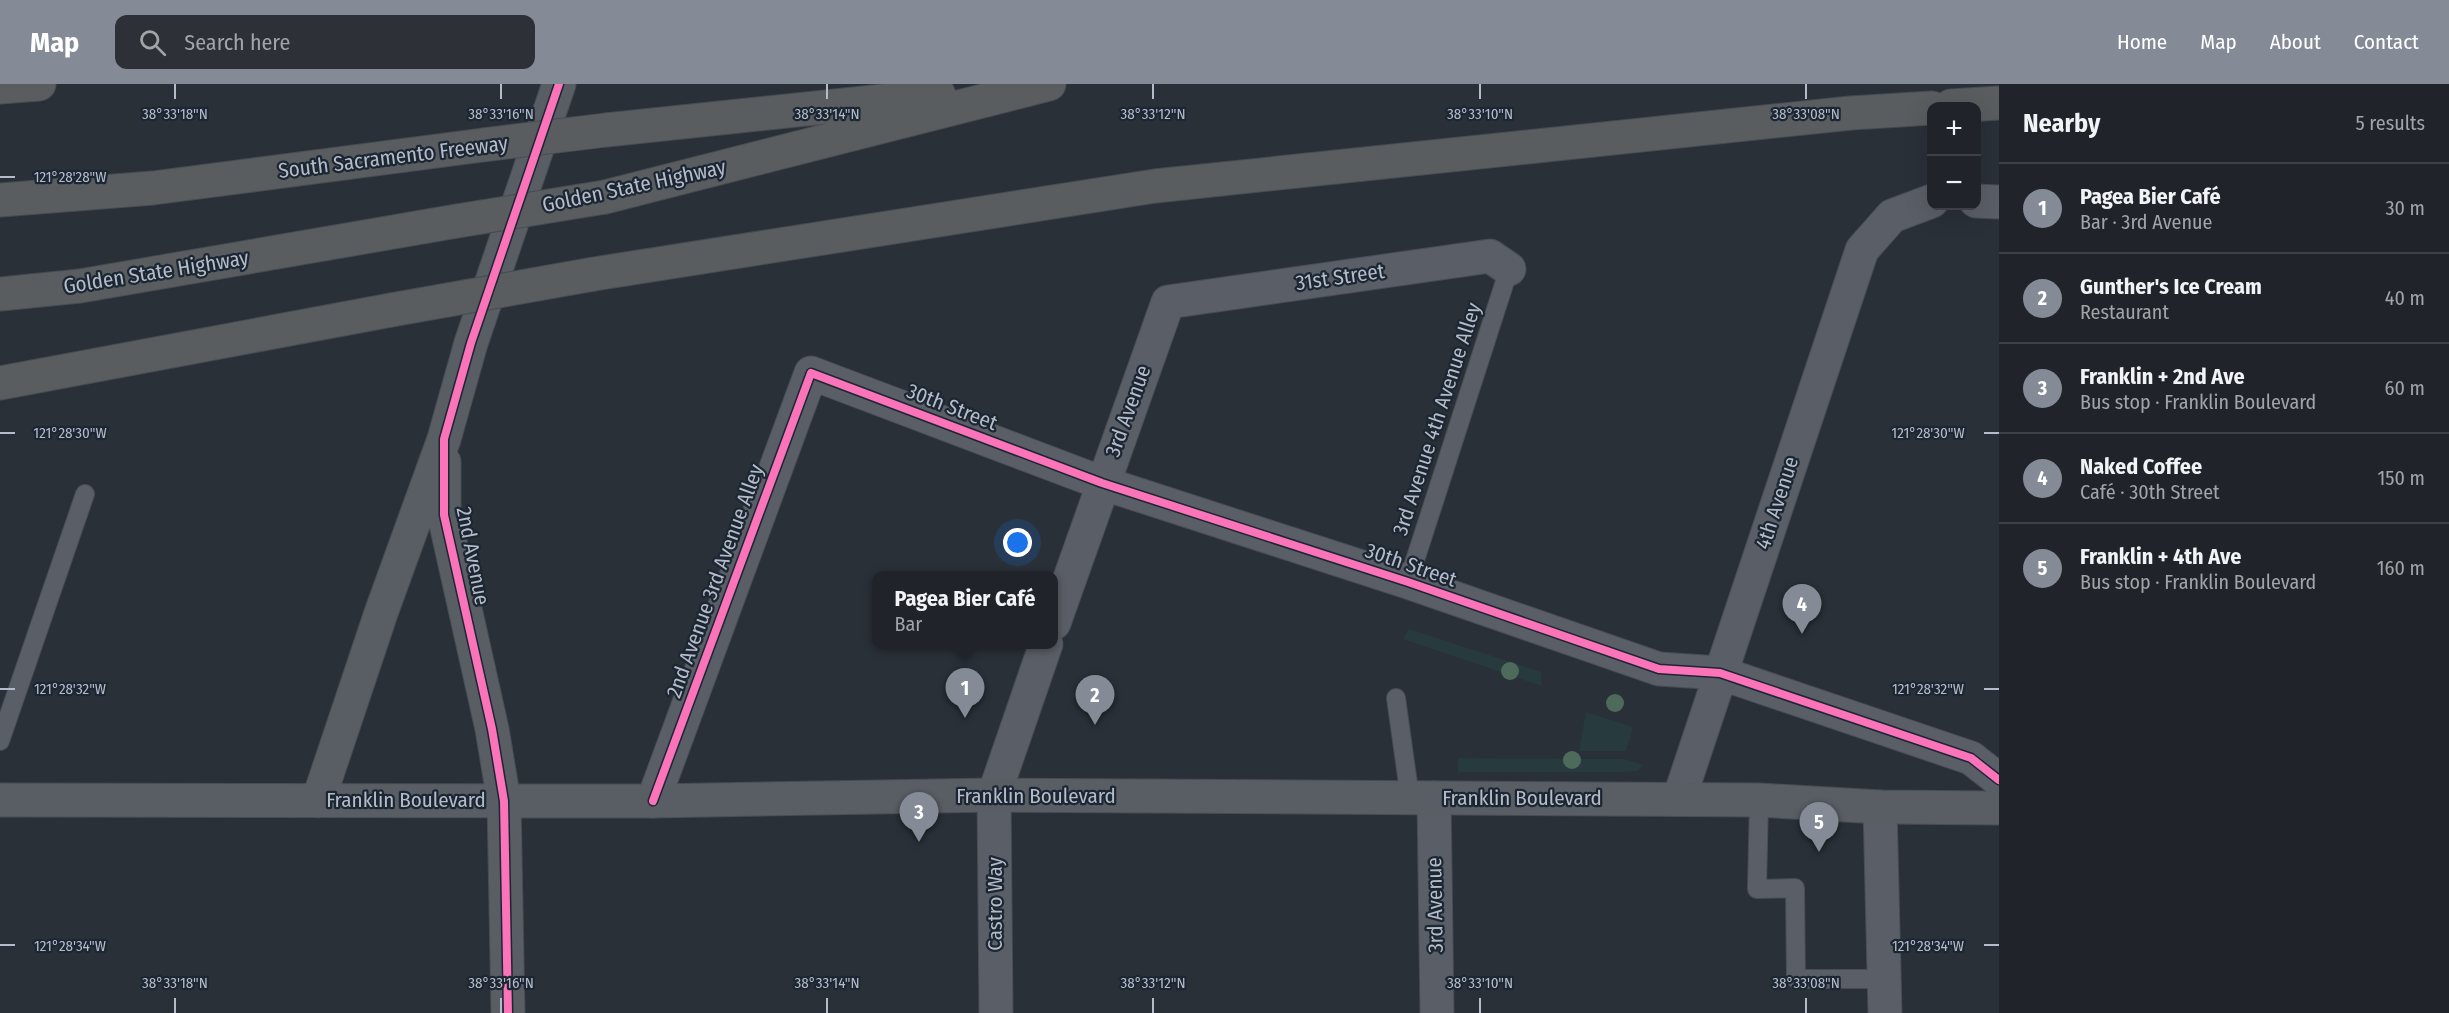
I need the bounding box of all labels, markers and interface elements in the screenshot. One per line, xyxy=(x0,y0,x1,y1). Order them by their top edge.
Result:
search box xyxy=(115,15,535,69)
text: Map xyxy=(30,26,79,59)
icon: search xyxy=(136,26,169,59)
text: Search here xyxy=(184,29,290,56)
text: Home xyxy=(2117,29,2167,55)
text: Map xyxy=(2200,29,2237,55)
text: About xyxy=(2270,29,2321,55)
text: Contact xyxy=(2354,29,2419,55)
map controls xyxy=(1927,102,1981,210)
button: + xyxy=(1927,102,1981,156)
text: 38°33'18"N xyxy=(142,105,208,123)
text: 38°33'16"N xyxy=(468,105,534,123)
text: 38°33'14"N xyxy=(795,105,860,123)
text: 38°33'12"N xyxy=(1120,105,1186,123)
text: 38°33'10"N xyxy=(1447,105,1513,123)
text: 38°33'08"N xyxy=(1772,105,1840,123)
text: Nearby xyxy=(2023,108,2100,139)
text: 5 results xyxy=(2355,111,2425,135)
street label: South Sacramento Freeway xyxy=(277,130,510,184)
street label: Golden State Highway xyxy=(540,154,729,218)
button: − xyxy=(1927,156,1981,210)
text: 121°28'28"W xyxy=(34,168,106,186)
text: Pagea Bier Café xyxy=(2080,183,2221,210)
text: 1 xyxy=(2038,196,2047,220)
text: 30 m xyxy=(2385,196,2425,220)
text: Bar · 3rd Avenue xyxy=(2080,210,2212,234)
street label: Golden State Highway xyxy=(62,244,251,299)
street label: 31st Street xyxy=(1294,258,1386,296)
text: Gunther's Ice Cream xyxy=(2080,273,2262,300)
text: 2 xyxy=(2038,286,2047,310)
text: 40 m xyxy=(2385,286,2425,310)
street label: 3rd Avenue 4th Avenue Alley xyxy=(1387,299,1487,539)
text: Restaurant xyxy=(2080,300,2169,324)
street label: 3rd Avenue xyxy=(1099,362,1157,460)
text: Franklin + 2nd Ave xyxy=(2080,363,2245,390)
text: 3 xyxy=(2038,376,2047,400)
text: 60 m xyxy=(2385,376,2425,400)
street label: 30th Street xyxy=(903,378,1001,436)
text: Bus stop · Franklin Boulevard xyxy=(2080,390,2316,414)
text: 121°28'30"W xyxy=(33,424,107,442)
text: 121°28'30"W xyxy=(1891,424,1965,442)
street label: 4th Avenue xyxy=(1750,453,1804,553)
text: Naked Coffee xyxy=(2080,453,2202,480)
street label: 2nd Avenue 3rd Avenue Alley xyxy=(661,460,770,701)
text: 4 xyxy=(2037,466,2048,490)
text: 150 m xyxy=(2378,466,2425,490)
text: Café · 30th Street xyxy=(2080,480,2220,504)
street label: 2nd Avenue xyxy=(451,505,495,607)
your location xyxy=(1003,528,1032,557)
street label: 30th Street xyxy=(1362,537,1460,593)
text: Franklin + 4th Ave xyxy=(2080,543,2241,570)
text: 5 xyxy=(2038,556,2047,580)
text: 160 m xyxy=(2377,556,2425,580)
text: Bus stop · Franklin Boulevard xyxy=(2080,570,2316,594)
popup xyxy=(872,571,1058,649)
pin: 4 xyxy=(1782,584,1822,634)
text: Pagea Bier Café xyxy=(895,585,1035,612)
text: Bar xyxy=(895,612,922,636)
pin: 1 xyxy=(946,668,984,718)
pin: 2 xyxy=(1076,676,1114,725)
text: 121°28'32"W xyxy=(34,680,106,698)
text: 121°28'32"W xyxy=(1892,680,1964,698)
street label: Franklin Boulevard xyxy=(956,783,1116,809)
street label: Franklin Boulevard xyxy=(1442,785,1602,811)
street label: Franklin Boulevard xyxy=(326,787,486,813)
pin: 3 xyxy=(900,792,938,842)
pin: 5 xyxy=(1800,802,1838,852)
street label: Castro Way xyxy=(982,857,1008,951)
street label: 3rd Avenue xyxy=(1421,857,1449,953)
text: 121°28'34"W xyxy=(34,937,106,955)
text: 121°28'34"W xyxy=(1892,937,1964,955)
text: 38°33'18"N xyxy=(142,974,208,992)
text: 38°33'16"N xyxy=(468,974,534,992)
text: 38°33'14"N xyxy=(795,974,860,992)
text: 38°33'12"N xyxy=(1120,974,1186,992)
text: 38°33'10"N xyxy=(1447,974,1513,992)
text: 38°33'08"N xyxy=(1772,974,1840,992)

